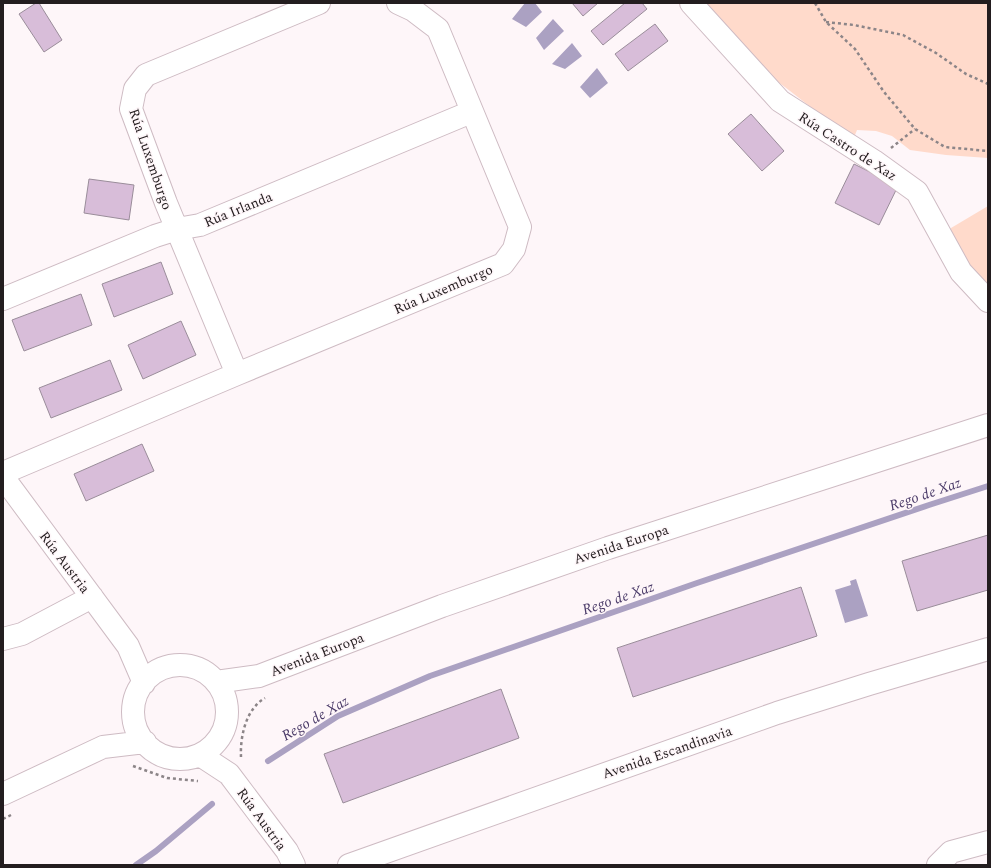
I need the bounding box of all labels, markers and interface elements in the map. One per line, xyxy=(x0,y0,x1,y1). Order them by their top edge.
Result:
street label: Rúa Luxemburgo xyxy=(123,106,178,213)
street label: Rúa Castro de Xaz xyxy=(794,107,901,186)
street label: Rúa Irlanda xyxy=(201,186,276,233)
street label: Rúa Luxemburgo xyxy=(390,259,496,320)
water label: Rego de Xaz xyxy=(886,471,964,517)
street label: Avenida Europa xyxy=(571,519,672,570)
street label: Rúa Austria xyxy=(34,527,95,598)
water label: Rego de Xaz xyxy=(579,575,657,621)
street label: Avenida Europa xyxy=(267,627,367,682)
water label: Rego de Xaz xyxy=(277,690,353,747)
street label: Avenida Escandinavia xyxy=(599,720,735,785)
street label: Rúa Austria xyxy=(232,783,292,855)

